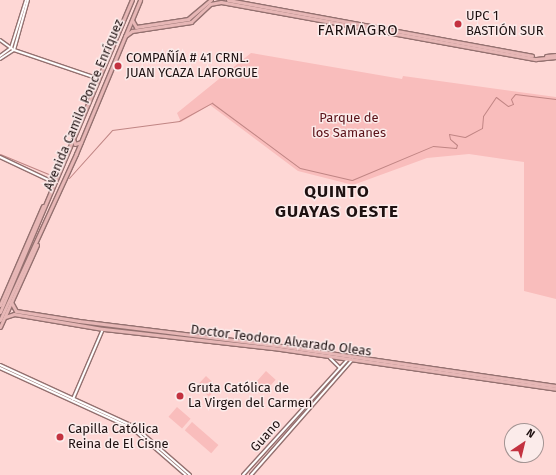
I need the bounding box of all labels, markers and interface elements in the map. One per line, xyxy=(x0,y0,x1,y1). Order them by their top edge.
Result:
place label: UPC 1 BASTIÓN SUR xyxy=(466,9,544,40)
street label: Avenida Camilo Ponce Enríquez xyxy=(41,17,127,193)
marker: UPC 1 BASTIÓN SUR xyxy=(453,19,463,29)
district label: FARMAGRO xyxy=(317,22,399,40)
place label: COMPAÑÍA # 41 CRNL. JUAN YCAZA LAFORGUE xyxy=(126,51,258,82)
marker: COMPAÑÍA # 41 CRNL. JUAN YCAZA LAFORGUE xyxy=(113,61,123,71)
park label: Parque de los Samanes xyxy=(312,111,386,142)
district label: QUINTO GUAYAS OESTE xyxy=(275,182,399,222)
street label: Doctor Teodoro Alvarado Oleas xyxy=(190,322,372,360)
place label: Gruta Católica de La Virgen del Carmen xyxy=(188,381,312,412)
marker: Gruta Católica de La Virgen del Carmen xyxy=(175,391,185,401)
street label: Guano xyxy=(247,417,285,455)
place label: Capilla Católica Reina de El Cisne xyxy=(68,422,169,453)
north arrow xyxy=(504,423,544,463)
text: N xyxy=(524,426,537,441)
marker: Capilla Católica Reina de El Cisne xyxy=(55,432,65,442)

